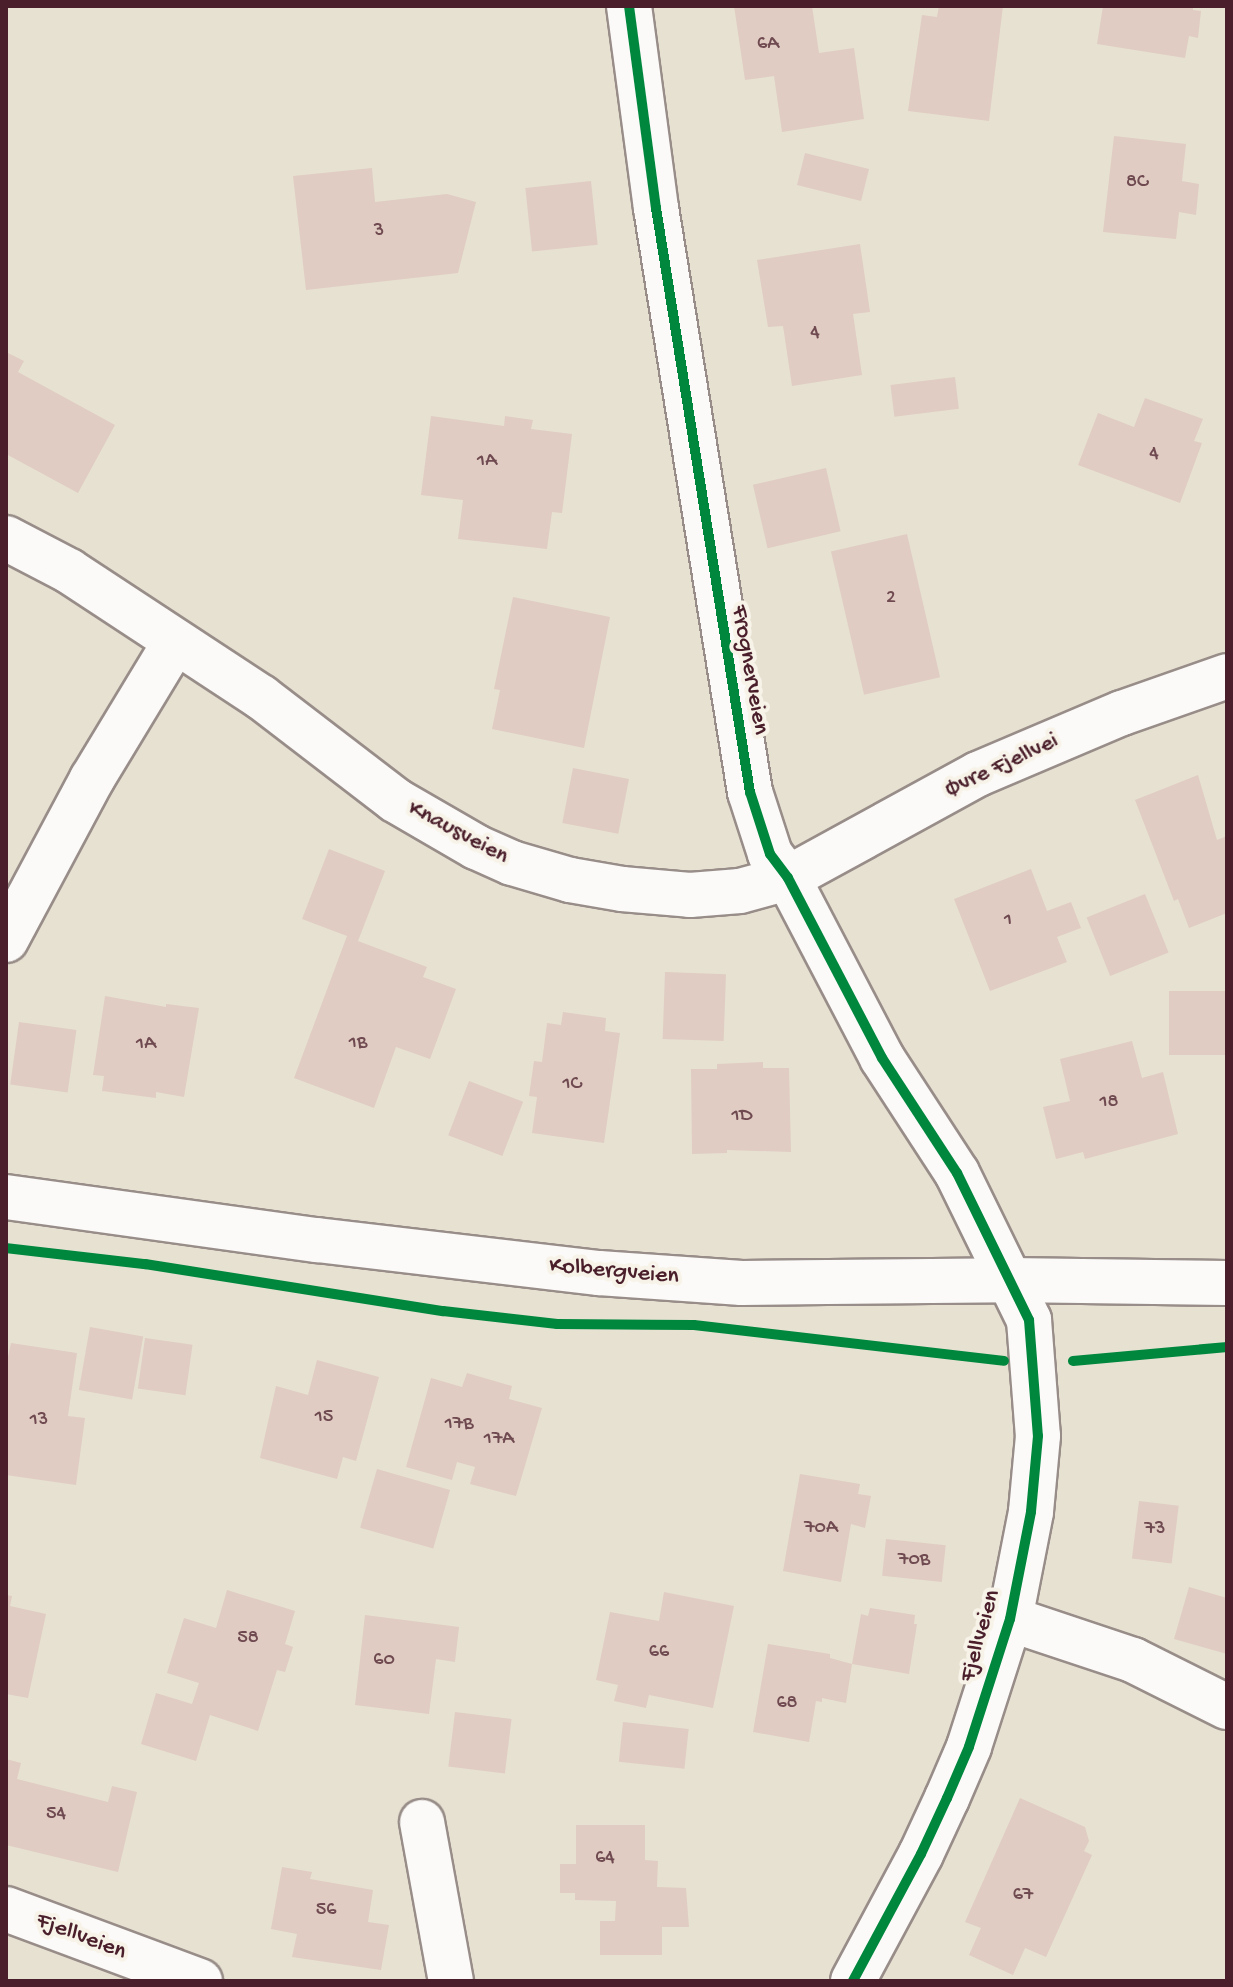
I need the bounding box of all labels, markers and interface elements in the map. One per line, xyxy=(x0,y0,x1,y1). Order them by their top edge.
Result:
house number: 6A xyxy=(757,32,779,56)
house number: 8C xyxy=(1126,170,1148,194)
house number: 3 xyxy=(374,219,384,243)
house number: 4 xyxy=(810,321,820,345)
house number: 4 xyxy=(1149,442,1159,466)
house number: 1A xyxy=(477,449,497,473)
house number: 2 xyxy=(886,586,896,610)
street label: Frognerveien xyxy=(723,603,775,737)
street label: Øvre Fjellvei xyxy=(941,727,1063,805)
street label: Knausveien xyxy=(403,794,513,872)
house number: 1 xyxy=(1004,908,1012,932)
house number: 1B xyxy=(349,1031,367,1055)
house number: 1A xyxy=(136,1032,156,1056)
house number: 1C xyxy=(563,1072,581,1096)
house number: 18 xyxy=(1099,1090,1119,1114)
house number: 1D xyxy=(731,1104,753,1128)
street label: Kolbergveien xyxy=(548,1252,680,1292)
house number: 15 xyxy=(315,1405,333,1429)
house number: 13 xyxy=(30,1408,48,1432)
house number: 17B xyxy=(445,1412,473,1436)
house number: 17A xyxy=(484,1427,514,1451)
house number: 70A xyxy=(804,1516,838,1540)
house number: 73 xyxy=(1145,1517,1165,1541)
house number: 70B xyxy=(898,1548,930,1572)
street label: Fjellveien xyxy=(954,1587,1008,1685)
house number: 58 xyxy=(237,1626,259,1650)
house number: 66 xyxy=(649,1640,669,1664)
house number: 60 xyxy=(373,1648,395,1672)
house number: 68 xyxy=(776,1691,798,1715)
house number: 54 xyxy=(46,1802,66,1826)
house number: 64 xyxy=(595,1846,615,1870)
house number: 67 xyxy=(1013,1883,1033,1907)
house number: 56 xyxy=(316,1898,336,1922)
street label: Fjellveien xyxy=(32,1907,130,1967)

